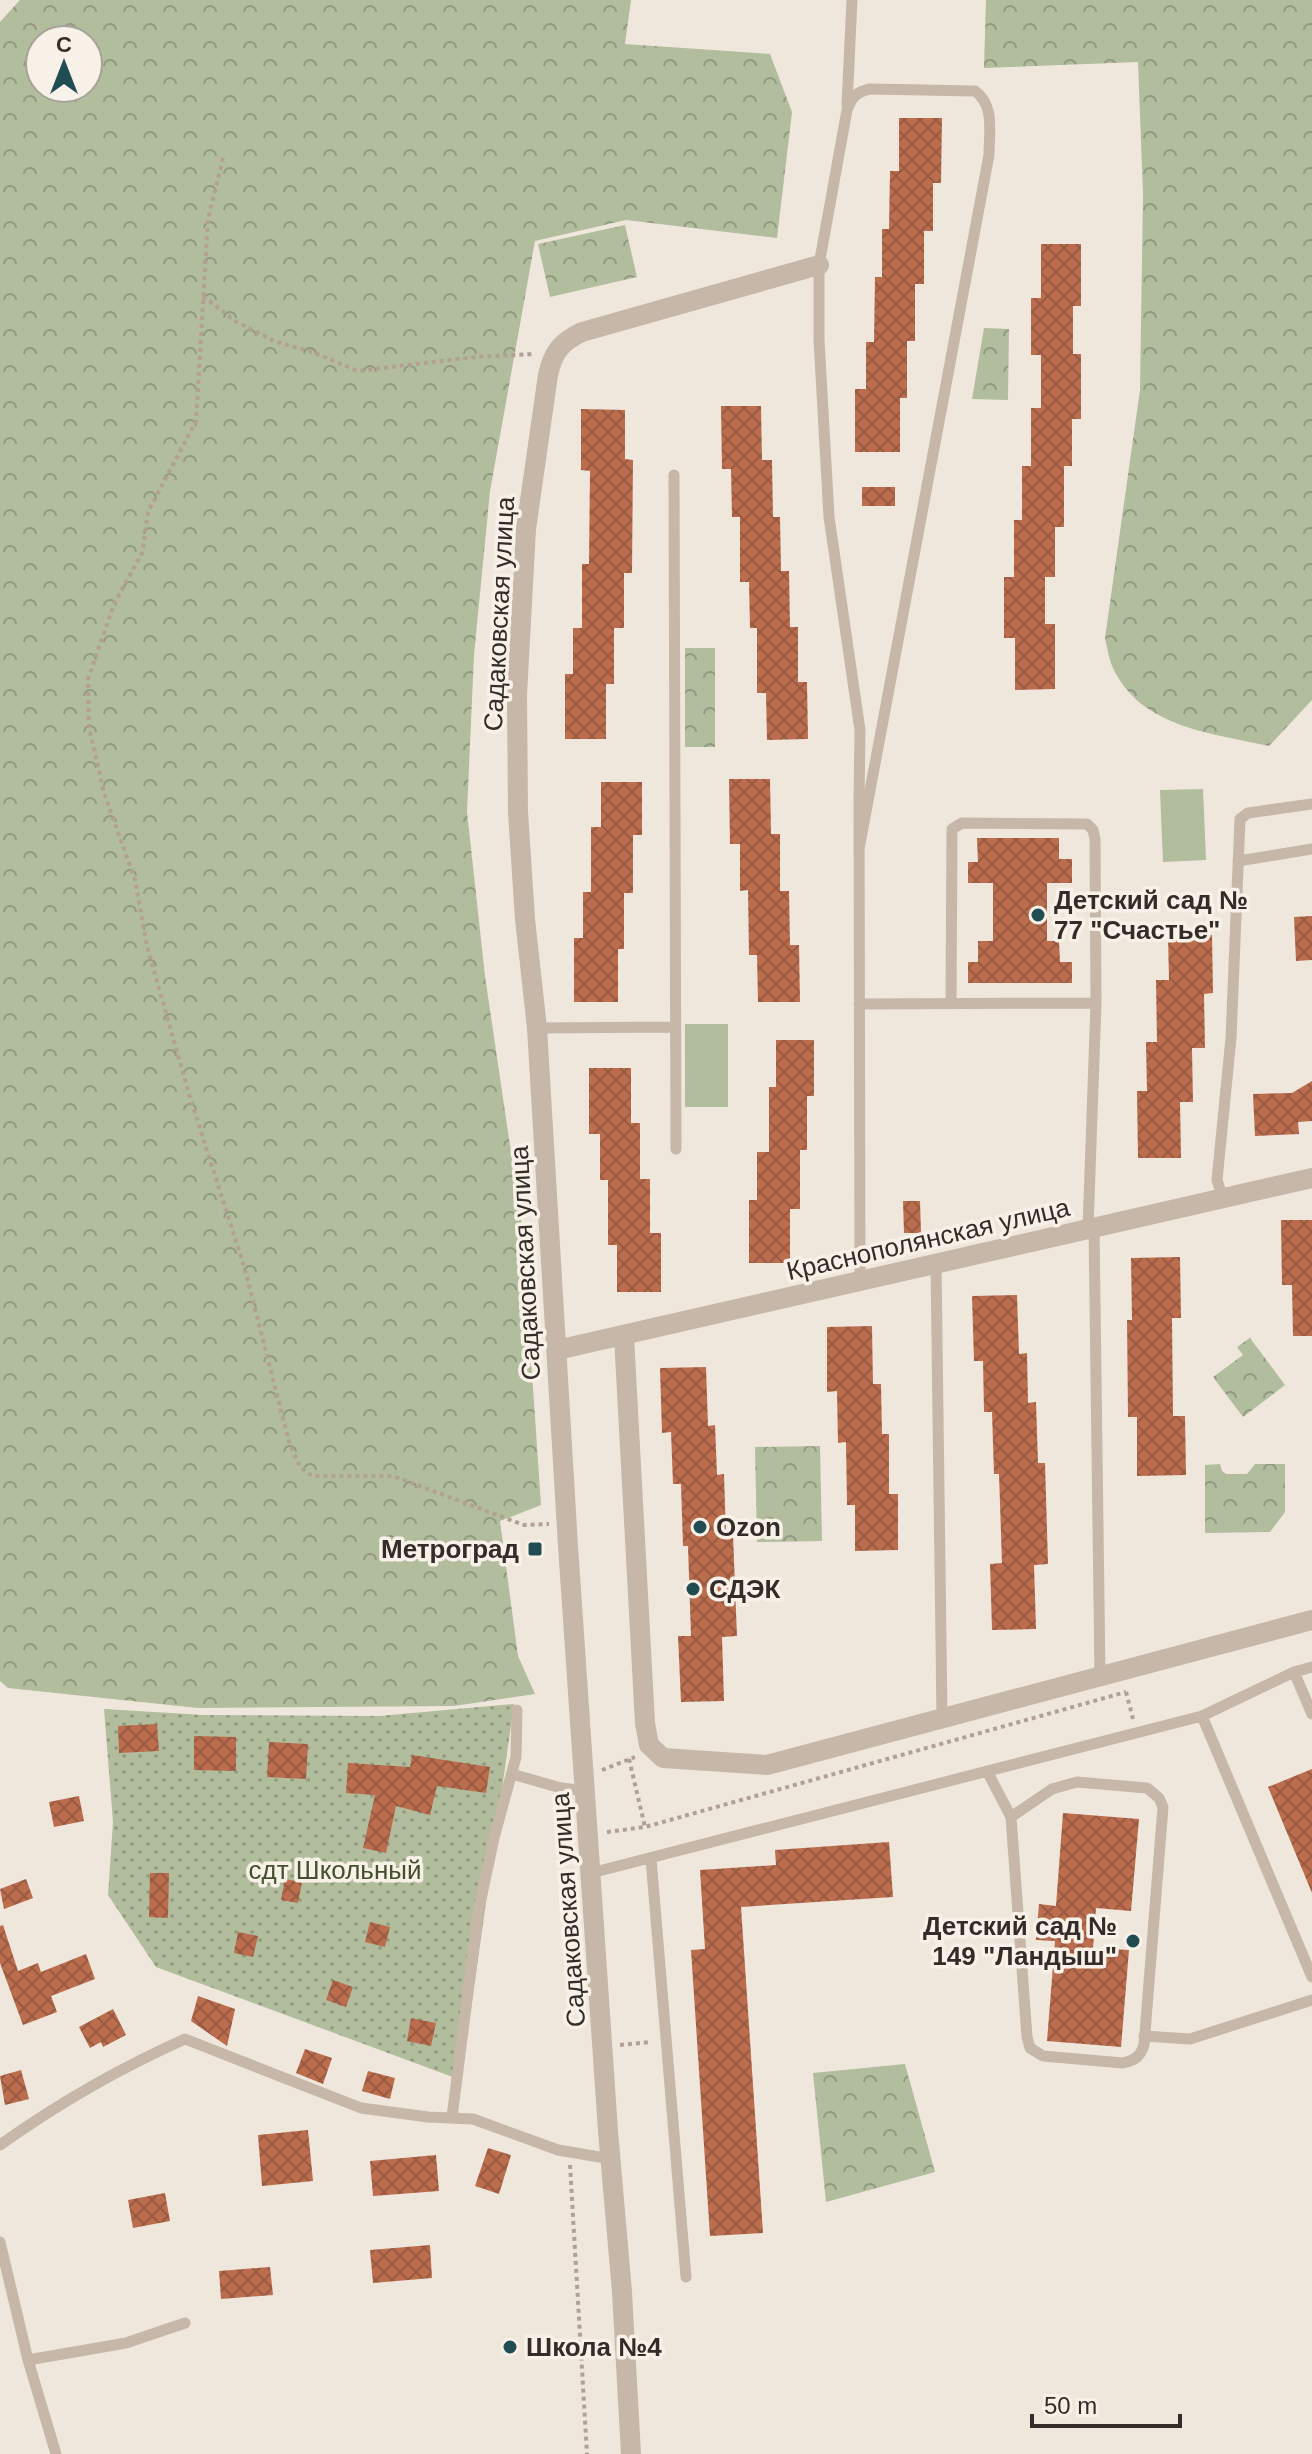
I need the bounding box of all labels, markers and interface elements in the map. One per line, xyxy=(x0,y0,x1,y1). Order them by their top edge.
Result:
north arrow xyxy=(24,24,104,104)
text: С xyxy=(56,32,72,57)
street label: Садаковская улица xyxy=(478,495,520,732)
place label: Детский сад № 77 "Счастье" xyxy=(1054,885,1248,945)
marker: Детский сад № 77 "Счастье" xyxy=(1029,906,1047,924)
street label: Садаковская улица xyxy=(504,1144,546,1381)
street label: Краснополянская улица xyxy=(784,1192,1073,1286)
place label: Ozon xyxy=(716,1512,781,1542)
marker: Ozon xyxy=(691,1518,709,1536)
place label: Метроград xyxy=(381,1534,519,1564)
marker: Метроград xyxy=(526,1540,544,1558)
place label: СДЭК xyxy=(709,1574,780,1604)
marker: СДЭК xyxy=(684,1580,702,1598)
street label: Садаковская улица xyxy=(545,1791,591,2028)
park label: сдт Школьный xyxy=(249,1855,421,1885)
place label: Детский сад № 149 "Ландыш" xyxy=(923,1911,1117,1971)
marker: Детский сад № 149 "Ландыш" xyxy=(1124,1932,1142,1950)
place label: Школа №4 xyxy=(526,2332,662,2362)
marker: Школа №4 xyxy=(501,2338,519,2356)
scale bar xyxy=(1032,2378,1180,2428)
text: 50 m xyxy=(1044,2392,1097,2419)

